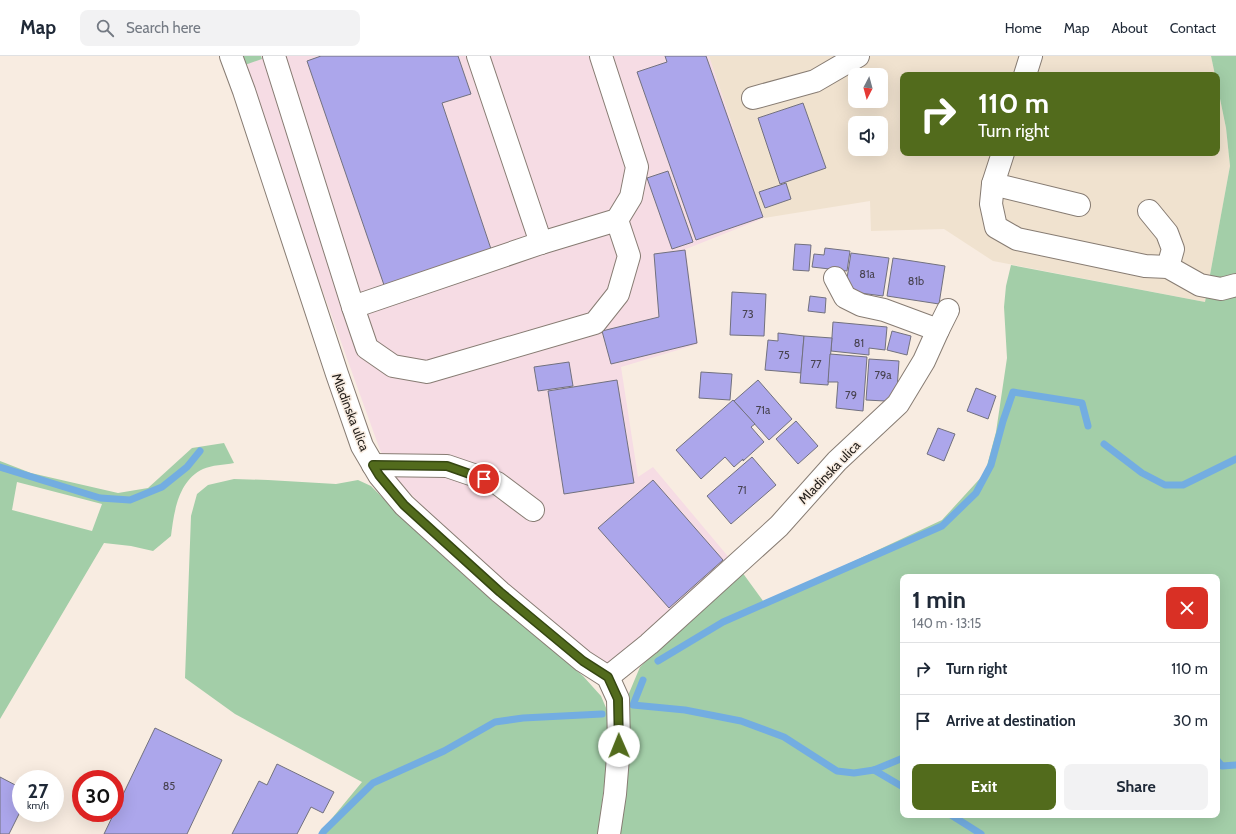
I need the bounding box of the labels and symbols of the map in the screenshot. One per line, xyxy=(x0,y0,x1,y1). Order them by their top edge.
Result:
north arrow xyxy=(848,68,888,108)
house number: 81a xyxy=(859,267,875,281)
house number: 81b xyxy=(908,274,924,288)
house number: 73 xyxy=(742,307,754,321)
house number: 81 xyxy=(854,336,864,350)
house number: 75 xyxy=(778,348,790,362)
house number: 77 xyxy=(810,357,822,371)
house number: 79a xyxy=(874,368,892,382)
street label: Mladinska ulica xyxy=(329,371,373,454)
house number: 79 xyxy=(845,388,857,402)
house number: 71a xyxy=(756,403,771,417)
street label: Mladinska ulica xyxy=(795,436,864,507)
pin xyxy=(467,462,501,496)
house number: 71 xyxy=(737,483,747,497)
position arrow xyxy=(598,725,640,767)
speed limit sign: 30 xyxy=(72,770,124,822)
house number: 85 xyxy=(163,779,175,793)

